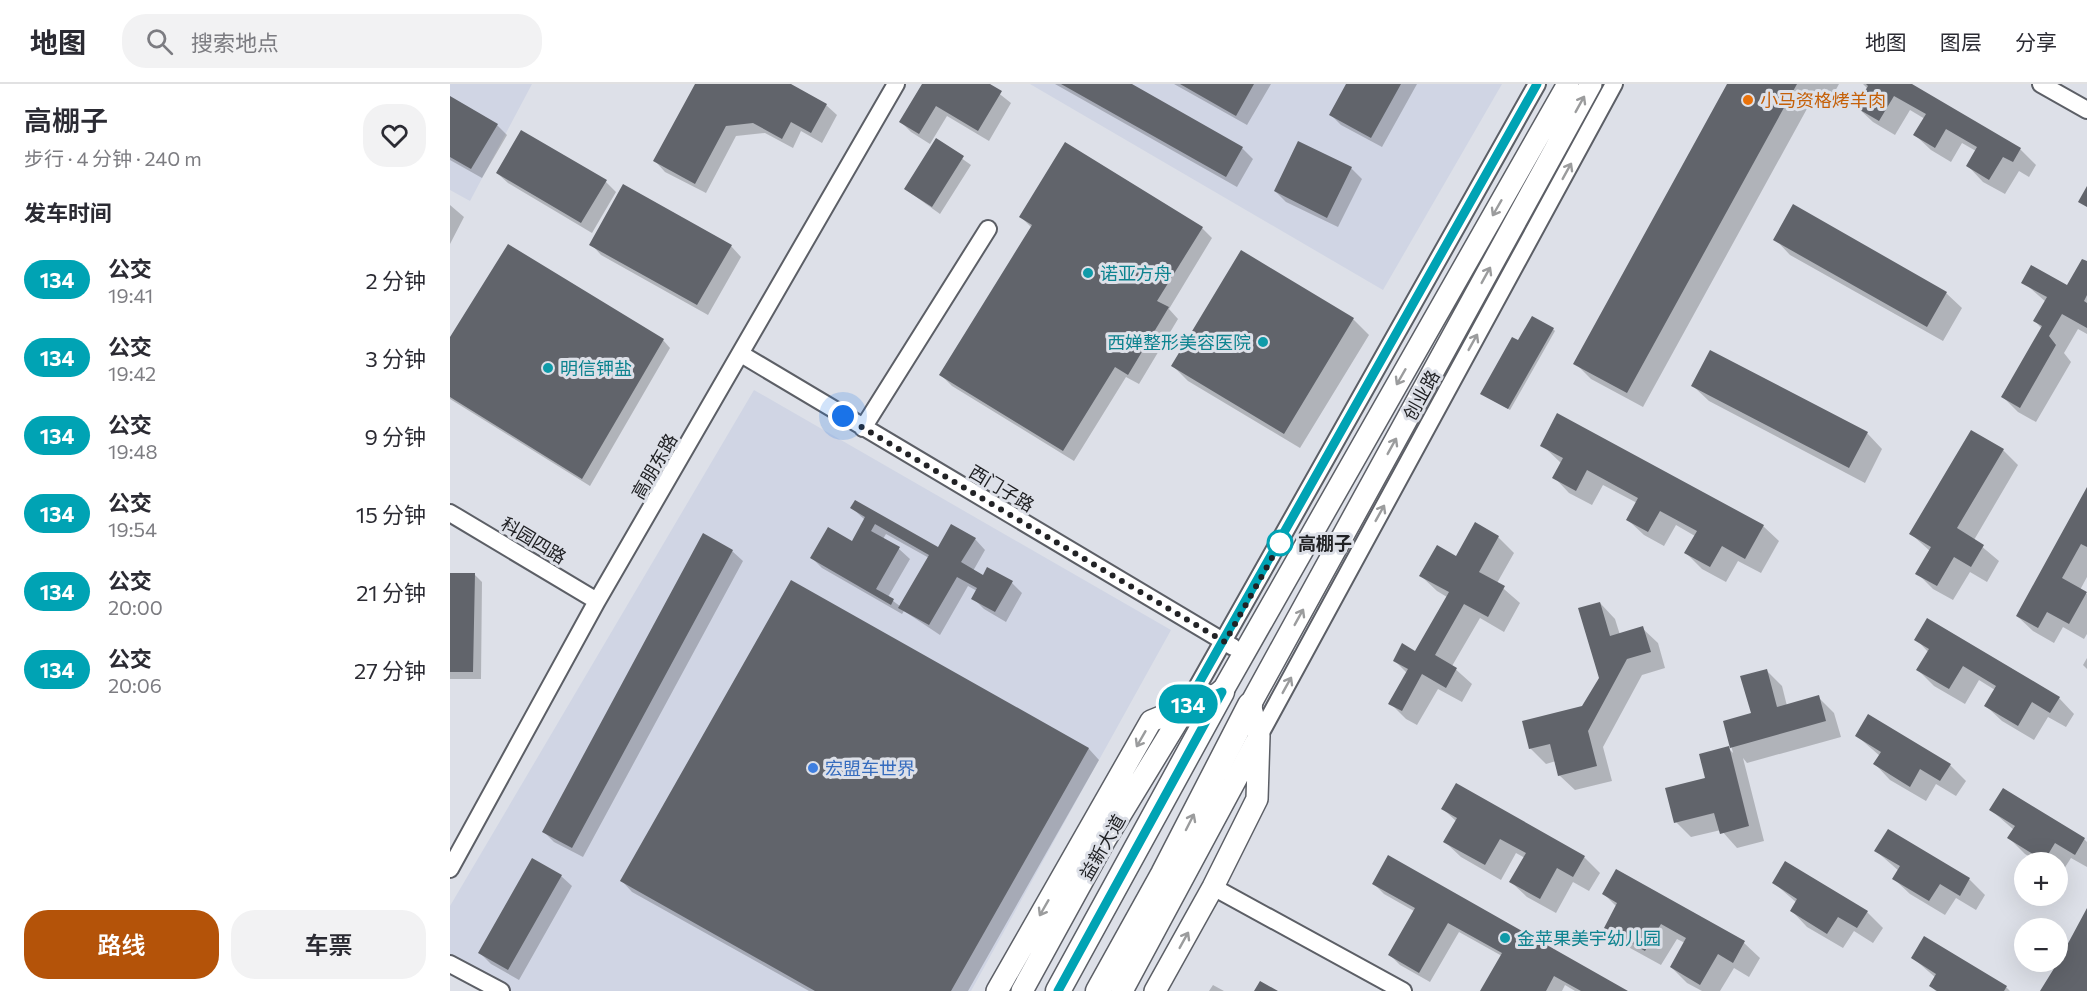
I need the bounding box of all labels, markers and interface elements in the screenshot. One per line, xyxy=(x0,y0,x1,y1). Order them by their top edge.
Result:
search box xyxy=(122,14,542,68)
text: 地图 xyxy=(30,25,86,59)
icon: search xyxy=(143,25,176,58)
text: 搜索地点 xyxy=(191,29,279,56)
text: 地图 xyxy=(1865,29,1907,54)
text: 图层 xyxy=(1940,29,1982,54)
text: 分享 xyxy=(2015,29,2057,54)
place label: 小马资格烤羊肉 xyxy=(1760,89,1886,111)
marker: 小马资格烤羊肉 xyxy=(1741,93,1755,107)
one-way arrow xyxy=(1574,96,1586,113)
text: 高棚子 xyxy=(24,103,108,137)
button: heart xyxy=(363,104,426,167)
text: 步行 · 4 分钟 · 240 m xyxy=(24,146,202,170)
one-way arrow xyxy=(1562,162,1573,180)
text: 发车时间 xyxy=(24,199,112,226)
one-way arrow xyxy=(1491,199,1503,216)
text: 公交 xyxy=(108,255,152,282)
place label: 诺亚方舟 xyxy=(1100,262,1172,284)
marker: 诺亚方舟 xyxy=(1081,266,1095,280)
text: 134 xyxy=(40,267,74,292)
text: 2 分钟 xyxy=(366,267,426,294)
one-way arrow xyxy=(1480,267,1492,284)
text: 19:41 xyxy=(108,283,153,307)
place label: 西婵整形美容医院 xyxy=(1107,331,1251,353)
text: 公交 xyxy=(108,333,152,360)
one-way arrow xyxy=(1467,334,1479,351)
marker: 西婵整形美容医院 xyxy=(1256,335,1270,349)
text: 134 xyxy=(40,345,74,370)
text: 3 分钟 xyxy=(365,345,426,372)
place label: 明信钾盐 xyxy=(560,357,632,379)
text: 19:42 xyxy=(108,361,156,385)
marker: 明信钾盐 xyxy=(541,361,555,375)
street label: 创业路 xyxy=(1398,366,1444,424)
one-way arrow xyxy=(1395,368,1406,386)
your location xyxy=(828,401,858,431)
text: 公交 xyxy=(108,411,152,438)
text: 134 xyxy=(40,423,74,448)
text: 9 分钟 xyxy=(364,423,426,450)
street label: 高朋东路 xyxy=(626,429,682,503)
one-way arrow xyxy=(1387,438,1398,456)
text: 19:48 xyxy=(108,439,158,463)
street label: 西门子路 xyxy=(965,460,1039,516)
text: 公交 xyxy=(108,489,152,516)
text: 134 xyxy=(40,501,74,526)
text: 15 分钟 xyxy=(356,501,426,528)
one-way arrow xyxy=(1375,505,1386,523)
street label: 科园四路 xyxy=(497,512,571,568)
text: 19:54 xyxy=(108,517,157,541)
marker: 高棚子 xyxy=(1267,530,1293,556)
place label: 高棚子 xyxy=(1298,532,1352,554)
text: 公交 xyxy=(108,567,152,594)
text: 134 xyxy=(40,579,74,604)
text: 21 分钟 xyxy=(356,579,426,606)
text: 20:00 xyxy=(108,595,163,619)
one-way arrow xyxy=(1294,609,1305,627)
text: 公交 xyxy=(108,645,152,672)
text: 134 xyxy=(40,657,74,682)
text: 27 分钟 xyxy=(354,657,426,684)
text: 20:06 xyxy=(108,673,162,697)
one-way arrow xyxy=(1282,676,1293,694)
line badge: 134 xyxy=(1154,684,1222,724)
text: 134 xyxy=(1171,692,1205,717)
one-way arrow xyxy=(1135,730,1147,747)
place label: 宏盟车世界 xyxy=(825,757,915,779)
marker: 宏盟车世界 xyxy=(806,761,820,775)
street label: 益新大道 xyxy=(1074,810,1130,884)
one-way arrow xyxy=(1184,814,1196,831)
map controls xyxy=(2014,852,2068,972)
button: + xyxy=(2014,852,2068,906)
one-way arrow xyxy=(1038,899,1050,916)
button: 路线 xyxy=(24,910,219,979)
button: 车票 xyxy=(231,910,426,979)
button: − xyxy=(2014,918,2068,972)
place label: 金苹果美宇幼儿园 xyxy=(1517,927,1661,949)
marker: 金苹果美宇幼儿园 xyxy=(1498,931,1512,945)
one-way arrow xyxy=(1178,932,1190,949)

